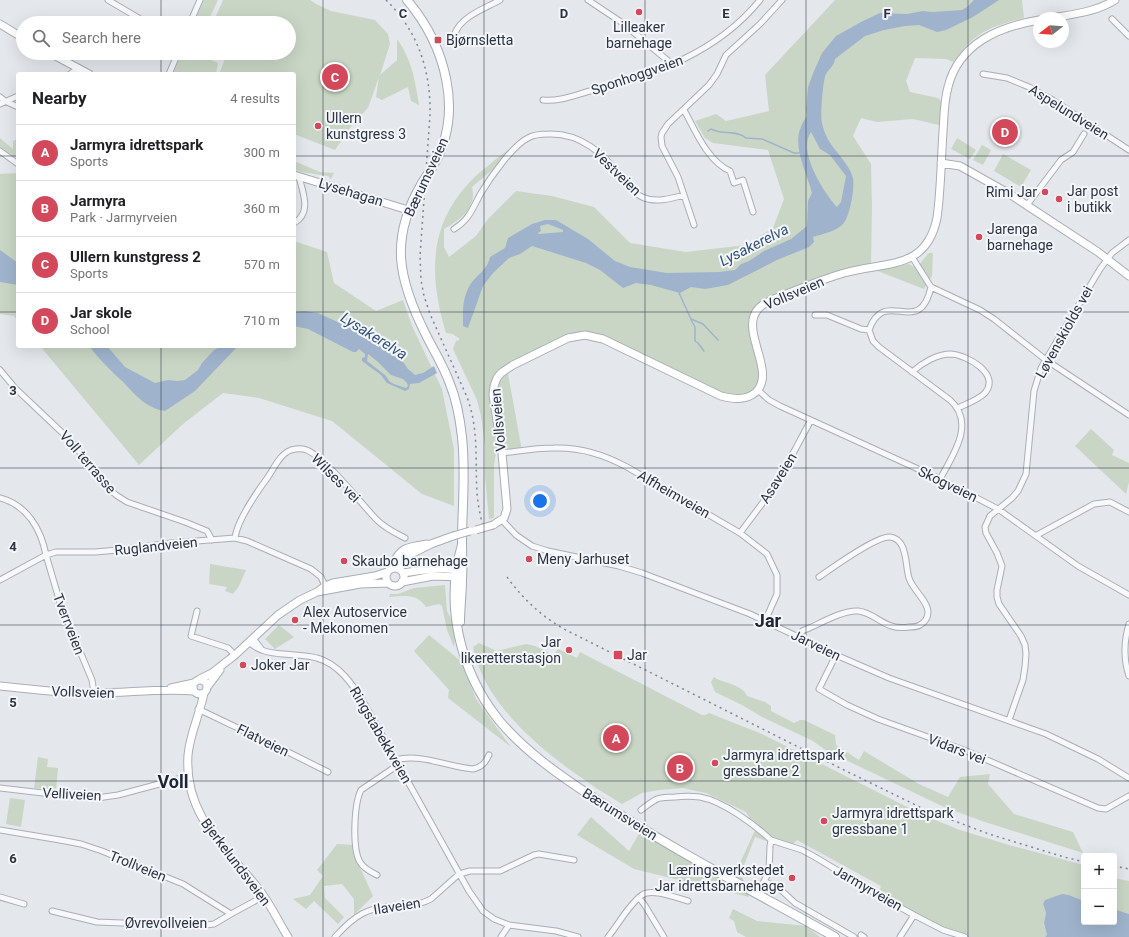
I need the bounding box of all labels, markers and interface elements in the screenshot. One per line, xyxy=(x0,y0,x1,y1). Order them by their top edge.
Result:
text: C xyxy=(399,6,408,21)
text: D xyxy=(560,6,568,21)
text: E xyxy=(722,6,730,21)
text: F xyxy=(883,6,891,21)
marker: Lilleaker barnehage xyxy=(634,7,644,17)
north arrow xyxy=(1033,12,1069,48)
search box xyxy=(16,16,296,60)
place label: Lilleaker barnehage xyxy=(606,19,672,51)
icon: search xyxy=(30,27,52,49)
text: Search here xyxy=(62,29,141,47)
place label: Bjørnsletta xyxy=(446,32,513,48)
marker: Bjørnsletta xyxy=(433,35,443,45)
street label: Sponhoggveien xyxy=(589,52,685,98)
pin: C xyxy=(322,62,348,92)
street label: Aspelundveien xyxy=(1026,81,1112,143)
text: Nearby xyxy=(32,88,87,108)
text: 4 results xyxy=(230,91,280,106)
place label: Ullern kunstgress 3 xyxy=(326,110,406,142)
pin: D xyxy=(992,117,1018,147)
marker: Ullern kunstgress 3 xyxy=(313,121,323,131)
street label: Bærumsveien xyxy=(401,135,451,219)
text: Jarmyra idrettspark xyxy=(70,136,203,154)
text: A xyxy=(41,145,49,160)
text: 300 m xyxy=(243,145,280,160)
street label: Vestveien xyxy=(590,145,644,199)
text: Sports xyxy=(70,154,108,169)
street label: Lysehagan xyxy=(317,175,385,209)
place label: Jar post i butikk xyxy=(1067,183,1119,215)
place label: Rimi Jar xyxy=(986,184,1037,200)
marker: Rimi Jar xyxy=(1040,187,1050,197)
text: Jarmyra xyxy=(70,192,126,210)
marker: Jar post i butikk xyxy=(1054,194,1064,204)
text: B xyxy=(41,201,49,216)
text: 360 m xyxy=(243,201,280,216)
text: Park · Jarmyrveien xyxy=(70,210,177,225)
water label: Lysakerelva xyxy=(716,220,792,270)
place label: Jarenga barnehage xyxy=(987,221,1053,253)
marker: Jarenga barnehage xyxy=(974,232,984,242)
text: Ullern kunstgress 2 xyxy=(70,248,201,266)
text: C xyxy=(41,257,49,272)
text: 570 m xyxy=(243,257,280,272)
text: Sports xyxy=(70,266,108,281)
street label: Vollsveien xyxy=(762,273,826,313)
street label: Løvenskiolds vei xyxy=(1032,283,1096,381)
text: Jar skole xyxy=(70,304,132,322)
water label: Lysakerelva xyxy=(337,308,411,364)
text: D xyxy=(41,313,49,328)
text: 710 m xyxy=(243,313,280,328)
text: School xyxy=(70,322,110,337)
text: 3 xyxy=(9,383,17,398)
street label: Vollsveien xyxy=(487,388,509,452)
street label: Voll terrasse xyxy=(57,427,119,497)
street label: Wilses vei xyxy=(308,450,364,506)
street label: Asaveien xyxy=(756,450,800,506)
street label: Skogveien xyxy=(916,463,980,505)
street label: Alfheimveien xyxy=(635,467,713,521)
your location xyxy=(530,491,550,511)
street label: Ruglandveien xyxy=(114,534,198,558)
text: 4 xyxy=(9,539,17,554)
place label: Meny Jarhuset xyxy=(537,551,630,567)
place label: Skaubo barnehage xyxy=(352,553,468,569)
marker: Meny Jarhuset xyxy=(524,554,534,564)
marker: Skaubo barnehage xyxy=(339,556,349,566)
street label: Tverrveien xyxy=(50,591,88,657)
place label: Alex Autoservice - Mekonomen xyxy=(303,604,407,636)
district label: Jar xyxy=(755,610,782,631)
marker: Alex Autoservice - Mekonomen xyxy=(290,615,300,625)
street label: Jarveien xyxy=(789,626,843,664)
place label: Jar likeretterstasjon xyxy=(461,634,561,666)
marker: Jar likeretterstasjon xyxy=(564,645,574,655)
place label: Jar xyxy=(627,647,647,663)
marker: Jar xyxy=(612,649,624,661)
place label: Joker Jar xyxy=(251,657,310,673)
marker: Joker Jar xyxy=(238,660,248,670)
street label: Vollsveien xyxy=(51,683,115,701)
street label: Ringstabekkveien xyxy=(347,684,415,786)
text: 5 xyxy=(9,695,17,710)
street label: Flatveien xyxy=(234,721,292,759)
pin: A xyxy=(603,723,629,753)
street label: Vidars vei xyxy=(926,731,988,767)
place label: Jarmyra idrettspark gressbane 2 xyxy=(723,747,845,779)
pin: B xyxy=(667,753,693,783)
marker: Jarmyra idrettspark gressbane 2 xyxy=(710,758,720,768)
district label: Voll xyxy=(157,771,189,792)
street label: Velliveien xyxy=(42,784,102,804)
street label: Bærumsveien xyxy=(580,785,660,843)
place label: Jarmyra idrettspark gressbane 1 xyxy=(832,805,954,837)
street label: Bjerkelundsveien xyxy=(198,815,274,909)
marker: Jarmyra idrettspark gressbane 1 xyxy=(819,816,829,826)
street label: Trollveien xyxy=(107,847,169,885)
text: 6 xyxy=(9,851,17,866)
map controls xyxy=(1081,853,1117,925)
button: + xyxy=(1081,853,1117,889)
place label: Læringsverkstedet Jar idrettsbarnehage xyxy=(655,862,784,894)
street label: Jarmyrveien xyxy=(831,862,905,914)
marker: Læringsverkstedet Jar idrettsbarnehage xyxy=(787,873,797,883)
button: − xyxy=(1081,889,1117,925)
street label: Ilaveien xyxy=(372,894,422,918)
street label: Øvrevollveien xyxy=(125,915,207,931)

